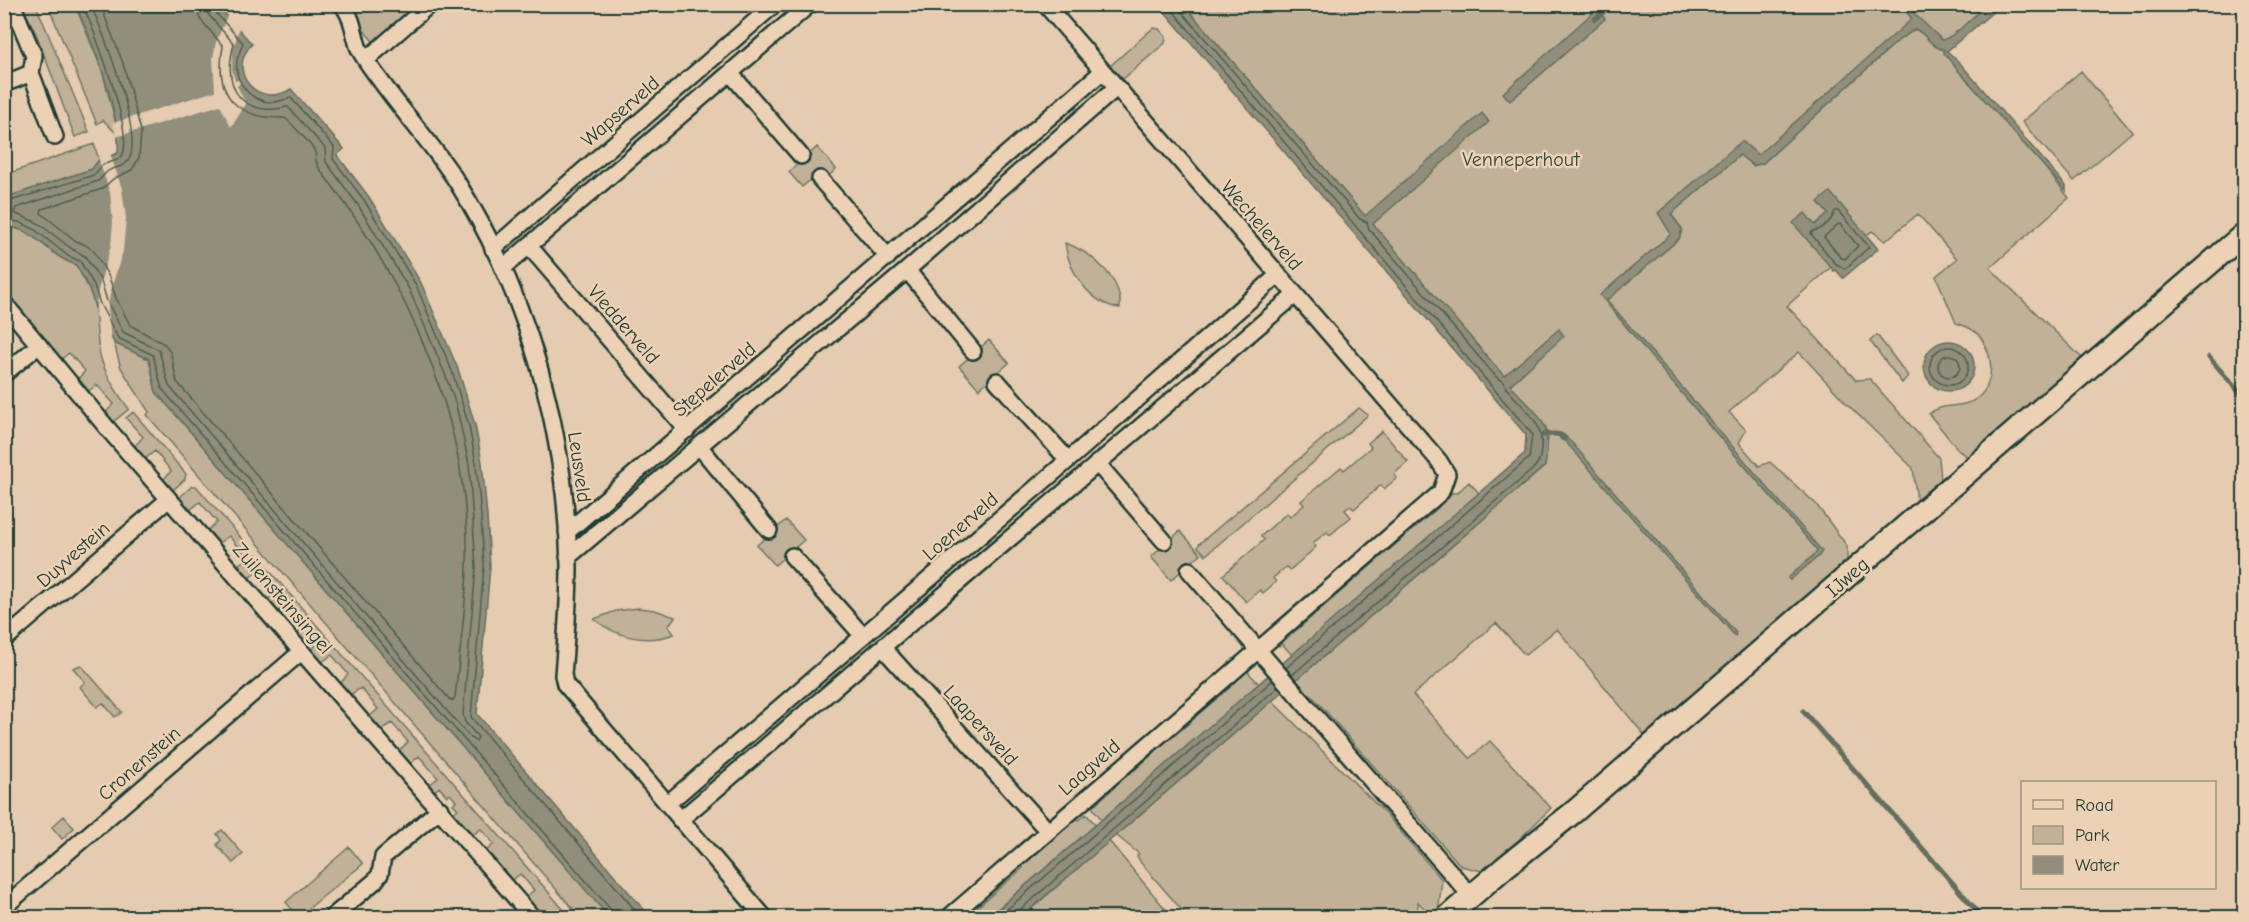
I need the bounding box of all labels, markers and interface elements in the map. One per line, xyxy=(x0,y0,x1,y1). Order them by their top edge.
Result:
street label: Wapserveld xyxy=(577,71,664,152)
park label: Venneperhout xyxy=(1462,148,1581,171)
street label: Wechelerveld xyxy=(1216,176,1307,275)
street label: Vledderveld xyxy=(583,280,664,369)
street label: Stepelerveld xyxy=(668,337,760,422)
street label: Leusveld xyxy=(563,430,596,504)
street label: Loenerveld xyxy=(918,487,1003,565)
street label: Duyvestein xyxy=(32,517,114,592)
street label: Zuilensteinsingel xyxy=(228,538,337,659)
street label: IJweg xyxy=(1821,553,1873,602)
street label: Laapersveld xyxy=(939,680,1023,770)
street label: Cronenstein xyxy=(93,721,185,805)
street label: Laagveld xyxy=(1054,734,1125,800)
legend xyxy=(2021,781,2216,889)
text: Road xyxy=(2075,795,2114,816)
text: Park xyxy=(2075,825,2110,846)
text: Water xyxy=(2075,855,2120,876)

